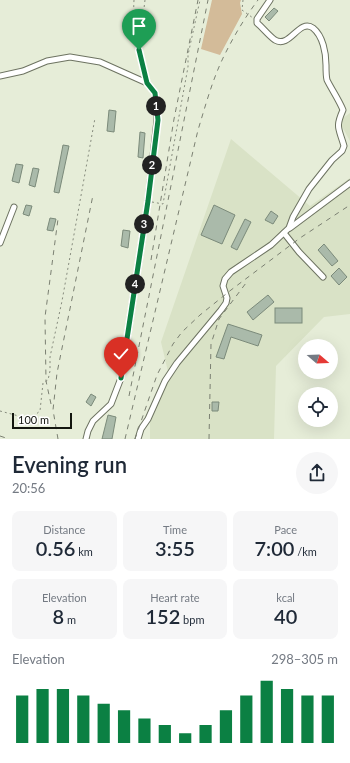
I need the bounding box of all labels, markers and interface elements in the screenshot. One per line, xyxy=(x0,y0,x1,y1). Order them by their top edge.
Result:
pin xyxy=(122,9,156,50)
icon: arrive xyxy=(128,15,150,37)
pin: 1 xyxy=(146,96,166,116)
text: 1 xyxy=(153,99,159,112)
pin: 2 xyxy=(142,155,162,175)
text: 2 xyxy=(149,158,155,171)
pin: 3 xyxy=(134,214,154,234)
text: 3 xyxy=(141,217,147,230)
pin: 4 xyxy=(125,274,145,294)
text: 4 xyxy=(132,277,138,290)
pin xyxy=(104,337,138,378)
north arrow xyxy=(298,339,338,379)
map controls xyxy=(298,339,338,427)
icon: check xyxy=(110,343,132,365)
button: locate xyxy=(298,387,338,427)
scale bar xyxy=(12,411,72,430)
text: 100 m xyxy=(18,413,49,426)
text: Evening run xyxy=(12,451,127,478)
button: share xyxy=(296,452,338,494)
text: 20:56 xyxy=(12,480,45,496)
text: Distance xyxy=(43,523,85,536)
text: Time xyxy=(163,523,187,536)
text: Pace xyxy=(274,523,297,536)
text: 0.56 xyxy=(36,536,75,560)
text: 3:55 xyxy=(155,536,195,560)
text: 7:00 xyxy=(254,536,294,560)
text: km xyxy=(75,545,93,558)
text: /km xyxy=(294,545,317,558)
text: Elevation xyxy=(42,591,87,604)
text: Heart rate xyxy=(150,591,200,604)
text: kcal xyxy=(276,591,295,604)
text: 8 xyxy=(53,604,64,628)
text: 152 xyxy=(145,604,180,628)
text: 40 xyxy=(274,604,297,628)
text: m xyxy=(64,613,76,626)
text: bpm xyxy=(180,613,205,626)
text: Elevation xyxy=(12,651,65,667)
text: 298–305 m xyxy=(271,651,338,667)

